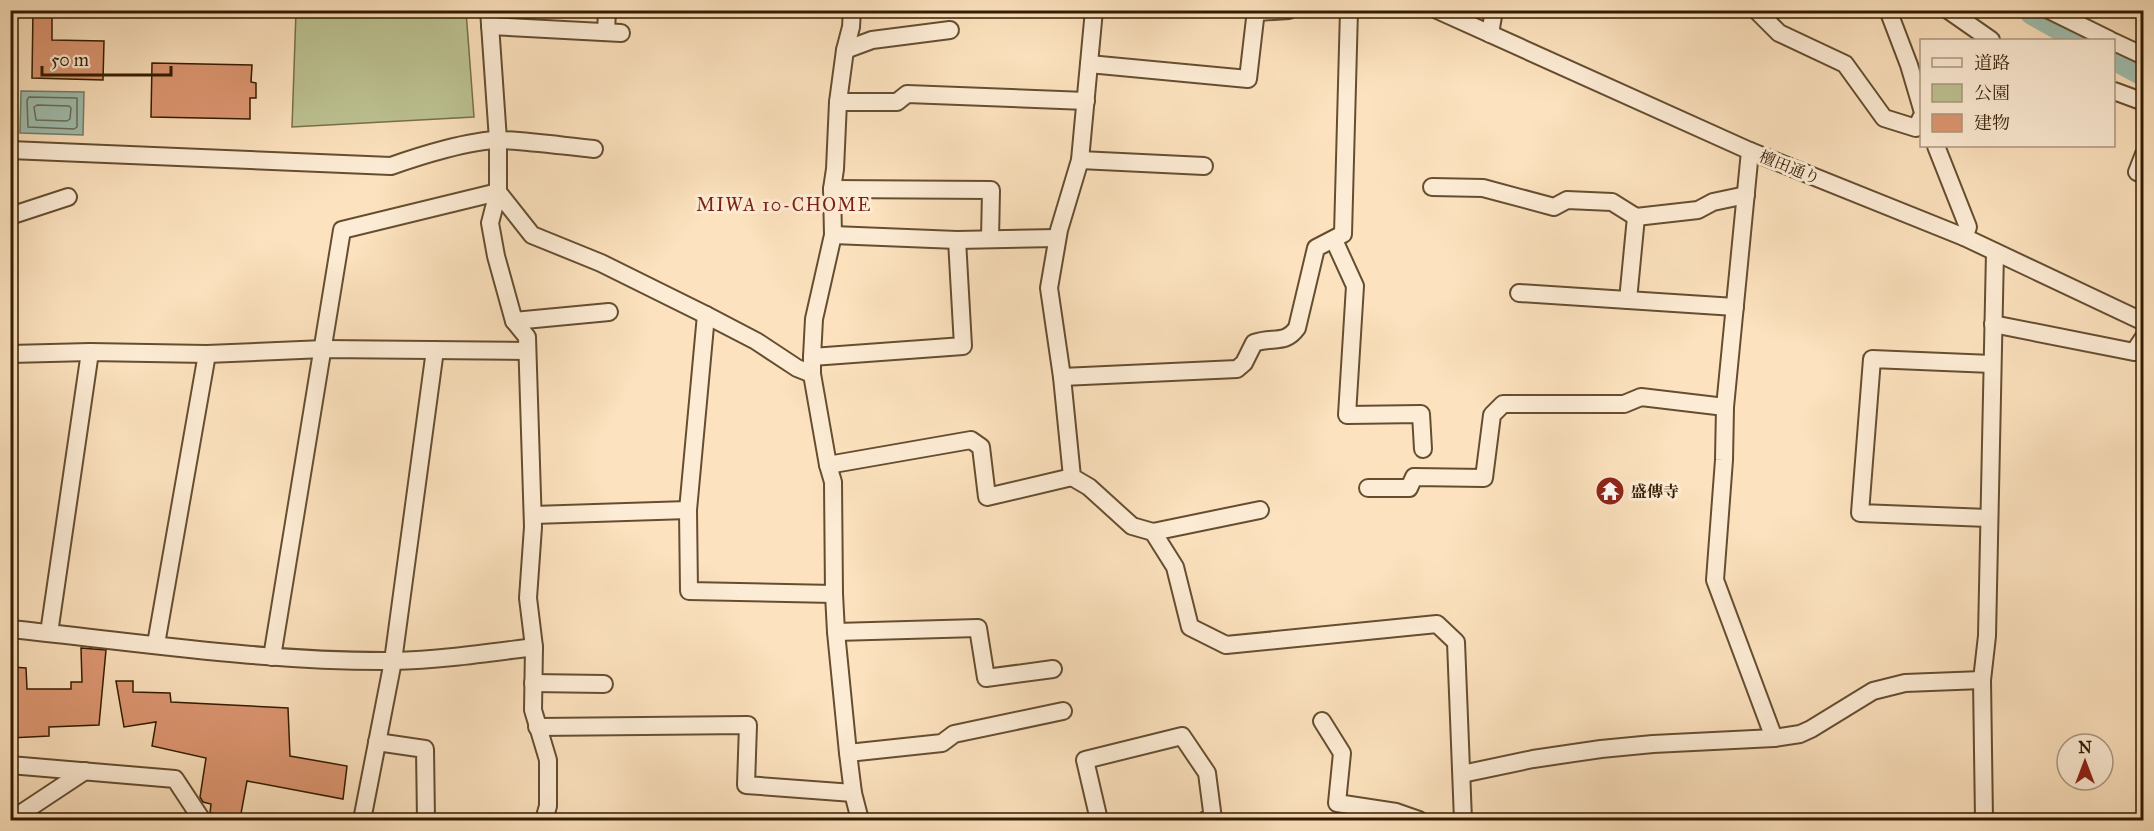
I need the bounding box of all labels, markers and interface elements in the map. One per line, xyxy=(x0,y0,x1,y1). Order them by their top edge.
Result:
scale bar xyxy=(42,39,171,77)
legend xyxy=(1920,39,2115,147)
text: 50 m xyxy=(51,49,89,71)
text: 道路 xyxy=(1974,52,2010,74)
text: 公園 xyxy=(1974,82,2010,104)
text: 建物 xyxy=(1974,112,2010,134)
street label: 檀田通り xyxy=(1757,147,1823,188)
district label: MIWA 10-CHOME xyxy=(696,194,872,216)
temple icon: 盛傳寺 xyxy=(1594,475,1626,507)
place label: 盛傳寺 xyxy=(1631,482,1679,501)
north arrow xyxy=(2055,732,2115,792)
text: N xyxy=(2078,738,2092,757)

